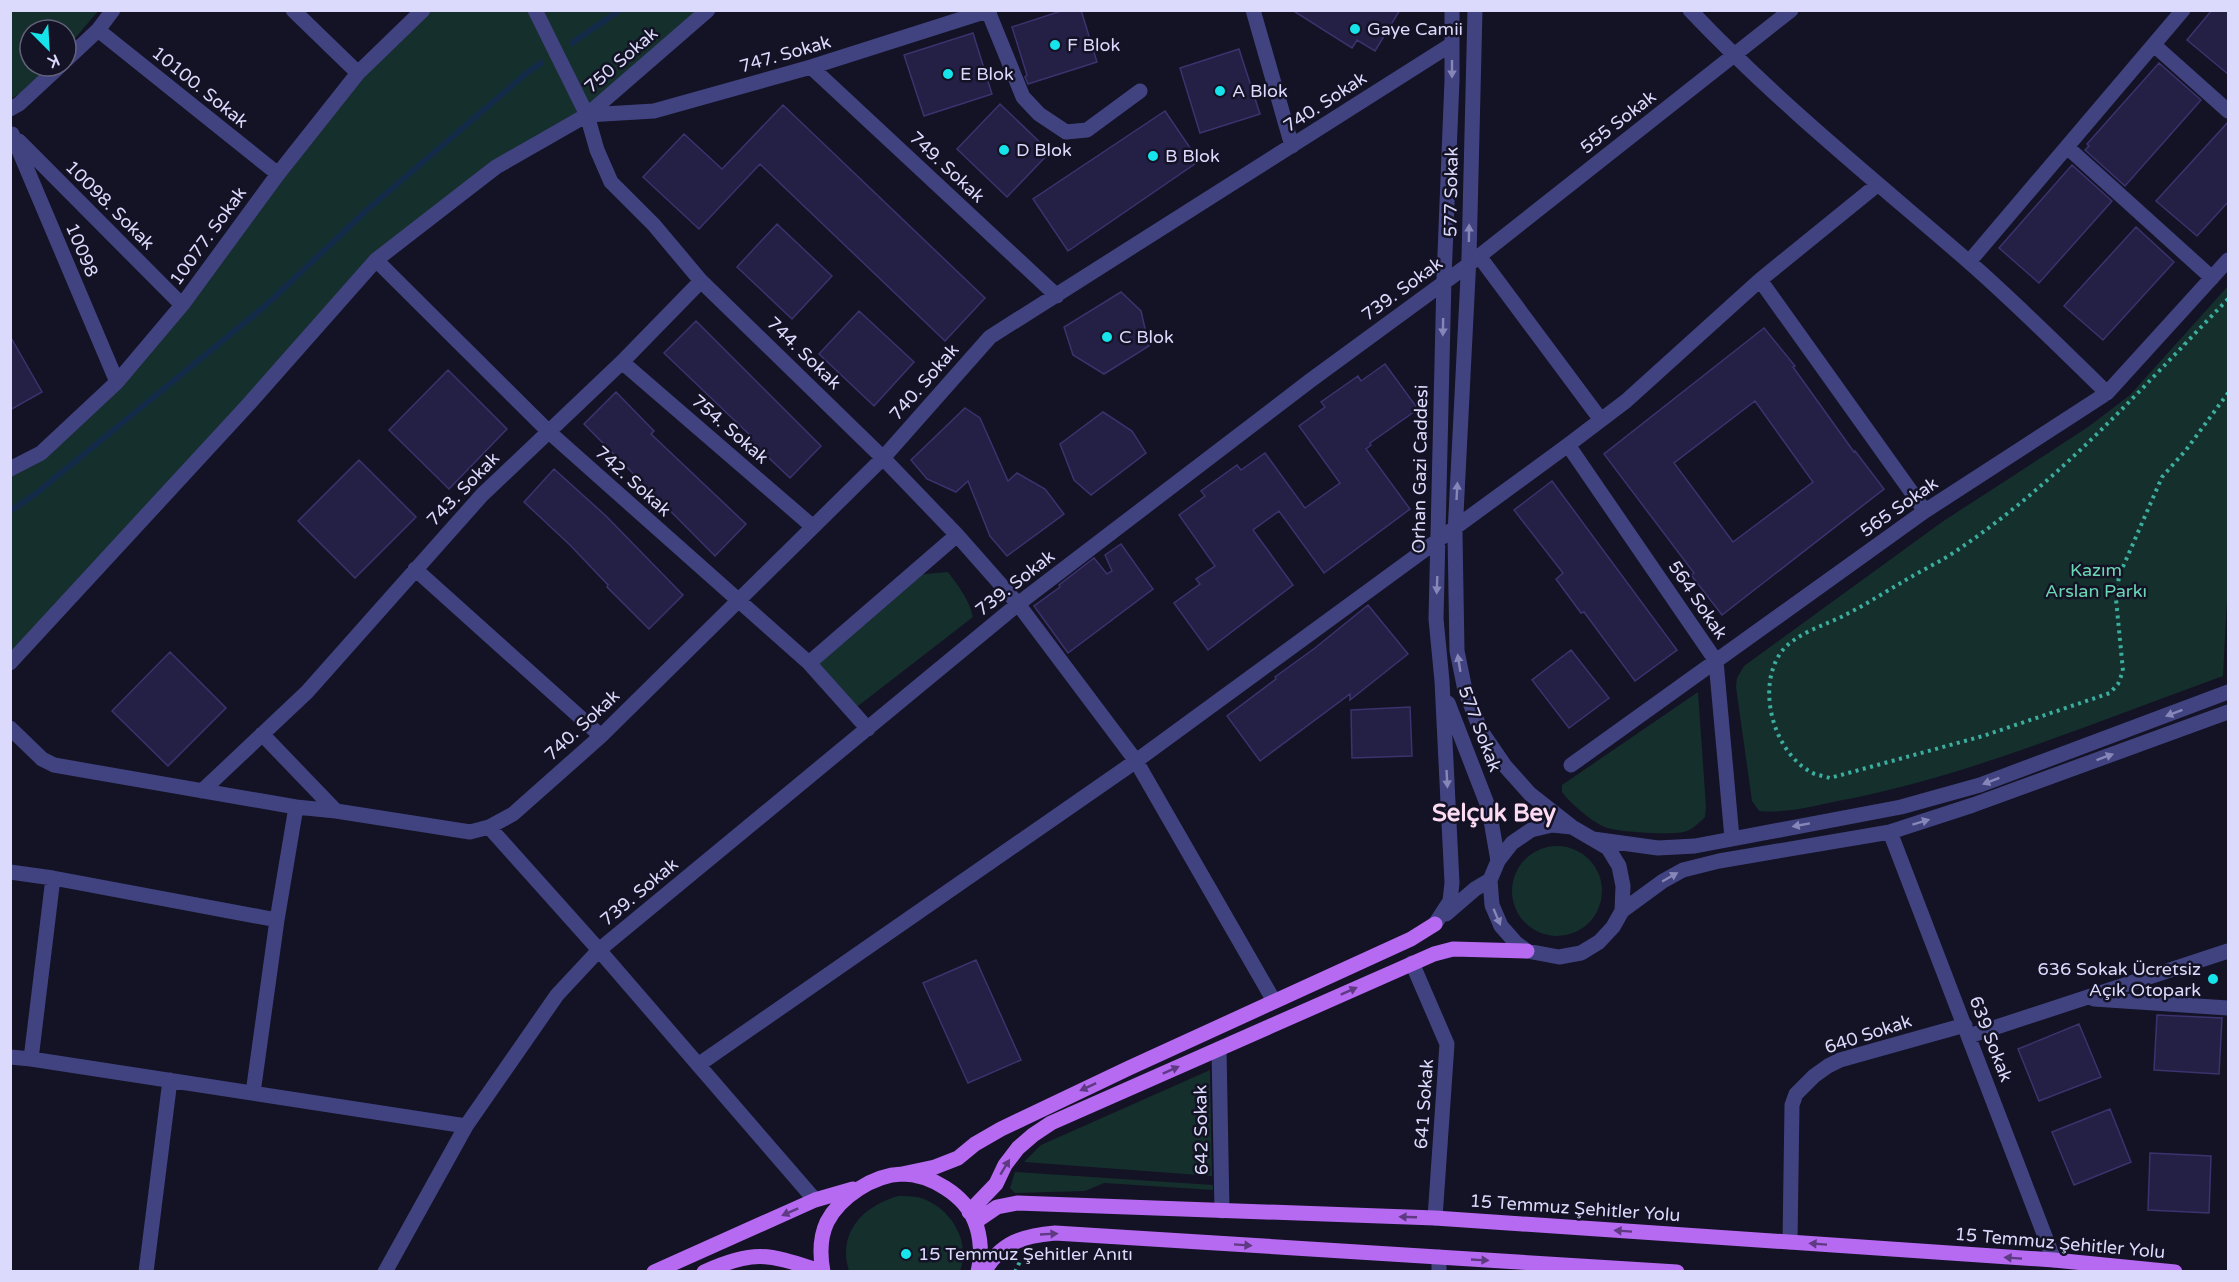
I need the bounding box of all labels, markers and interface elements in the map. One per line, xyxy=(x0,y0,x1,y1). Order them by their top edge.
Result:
north arrow xyxy=(18,18,78,78)
place label: Gaye Camii xyxy=(1367,18,1463,40)
street label: 750 Sokak xyxy=(580,22,662,98)
marker: Gaye Camii xyxy=(1348,22,1362,36)
street label: 747. Sokak xyxy=(737,30,833,78)
place label: F Blok xyxy=(1067,34,1120,56)
marker: F Blok xyxy=(1048,38,1062,52)
street label: 10100. Sokak xyxy=(147,41,253,133)
text: K xyxy=(44,49,63,72)
one-way arrow xyxy=(1447,59,1457,78)
place label: E Blok xyxy=(960,63,1014,85)
marker: E Blok xyxy=(941,67,955,81)
street label: 740. Sokak xyxy=(1279,67,1371,137)
place label: A Blok xyxy=(1232,80,1288,102)
marker: A Blok xyxy=(1213,84,1227,98)
street label: 555 Sokak xyxy=(1576,85,1660,158)
street label: 749. Sokak xyxy=(905,127,989,208)
place label: D Blok xyxy=(1016,139,1072,161)
marker: D Blok xyxy=(997,143,1011,157)
place label: B Blok xyxy=(1165,145,1220,167)
street label: 577 Sokak xyxy=(1439,147,1463,237)
marker: B Blok xyxy=(1146,149,1160,163)
street label: 10098. Sokak xyxy=(61,156,159,254)
street label: 10077. Sokak xyxy=(165,182,251,290)
street label: 10098 xyxy=(61,220,103,280)
one-way arrow xyxy=(1465,223,1474,242)
street label: 739. Sokak xyxy=(1357,252,1447,326)
street label: 744. Sokak xyxy=(762,312,846,394)
one-way arrow xyxy=(1438,317,1448,336)
place label: C Blok xyxy=(1119,326,1174,348)
marker: C Blok xyxy=(1100,330,1114,344)
street label: 740. Sokak xyxy=(885,339,964,425)
street label: Orhan Gazi Caddesi xyxy=(1408,385,1432,553)
street label: 754. Sokak xyxy=(687,390,773,469)
street label: 742. Sokak xyxy=(590,441,676,521)
street label: 743. Sokak xyxy=(422,447,504,531)
street label: 565 Sokak xyxy=(1856,472,1942,542)
one-way arrow xyxy=(1453,481,1462,500)
street label: 739. Sokak xyxy=(971,545,1059,621)
street label: 564 Sokak xyxy=(1664,556,1732,644)
park label: Kazım Arslan Parkı xyxy=(2045,559,2147,602)
one-way arrow xyxy=(1432,575,1441,594)
one-way arrow xyxy=(1454,653,1463,672)
street label: 577 Sokak xyxy=(1454,683,1506,775)
street label: 740. Sokak xyxy=(540,684,624,765)
one-way arrow xyxy=(2165,708,2183,718)
one-way arrow xyxy=(2096,752,2114,762)
one-way arrow xyxy=(1442,770,1451,789)
one-way arrow xyxy=(1982,777,2000,786)
district label: Selçuk Bey xyxy=(1432,799,1556,828)
one-way arrow xyxy=(1912,817,1930,826)
one-way arrow xyxy=(1792,821,1811,830)
street label: 739. Sokak xyxy=(596,853,683,931)
one-way arrow xyxy=(1662,872,1678,883)
one-way arrow xyxy=(1492,908,1502,926)
place label: 636 Sokak Ücretsiz Açık Otopark xyxy=(2037,958,2201,1001)
marker: 636 Sokak Ücretsiz Açık Otopark xyxy=(2206,972,2220,986)
one-way arrow xyxy=(1340,986,1358,996)
street label: 639 Sokak xyxy=(1965,993,2017,1085)
street label: 640 Sokak xyxy=(1822,1010,1914,1058)
street label: 641 Sokak xyxy=(1410,1058,1438,1150)
one-way arrow xyxy=(1162,1066,1179,1075)
one-way arrow xyxy=(1079,1083,1096,1092)
street label: 642 Sokak xyxy=(1189,1085,1213,1175)
one-way arrow xyxy=(1000,1159,1011,1175)
street label: 15 Temmuz Şehitler Yolu xyxy=(1469,1190,1681,1226)
one-way arrow xyxy=(780,1207,798,1217)
one-way arrow xyxy=(1398,1213,1417,1222)
street label: 15 Temmuz Şehitler Yolu xyxy=(1954,1223,2166,1263)
one-way arrow xyxy=(1614,1226,1633,1236)
one-way arrow xyxy=(1039,1229,1058,1238)
one-way arrow xyxy=(1234,1240,1253,1250)
one-way arrow xyxy=(1808,1240,1827,1249)
place label: 15 Temmuz Şehitler Anıtı xyxy=(918,1243,1133,1265)
marker: 15 Temmuz Şehitler Anıtı xyxy=(899,1247,913,1261)
one-way arrow xyxy=(2003,1253,2022,1262)
one-way arrow xyxy=(1470,1255,1489,1264)

